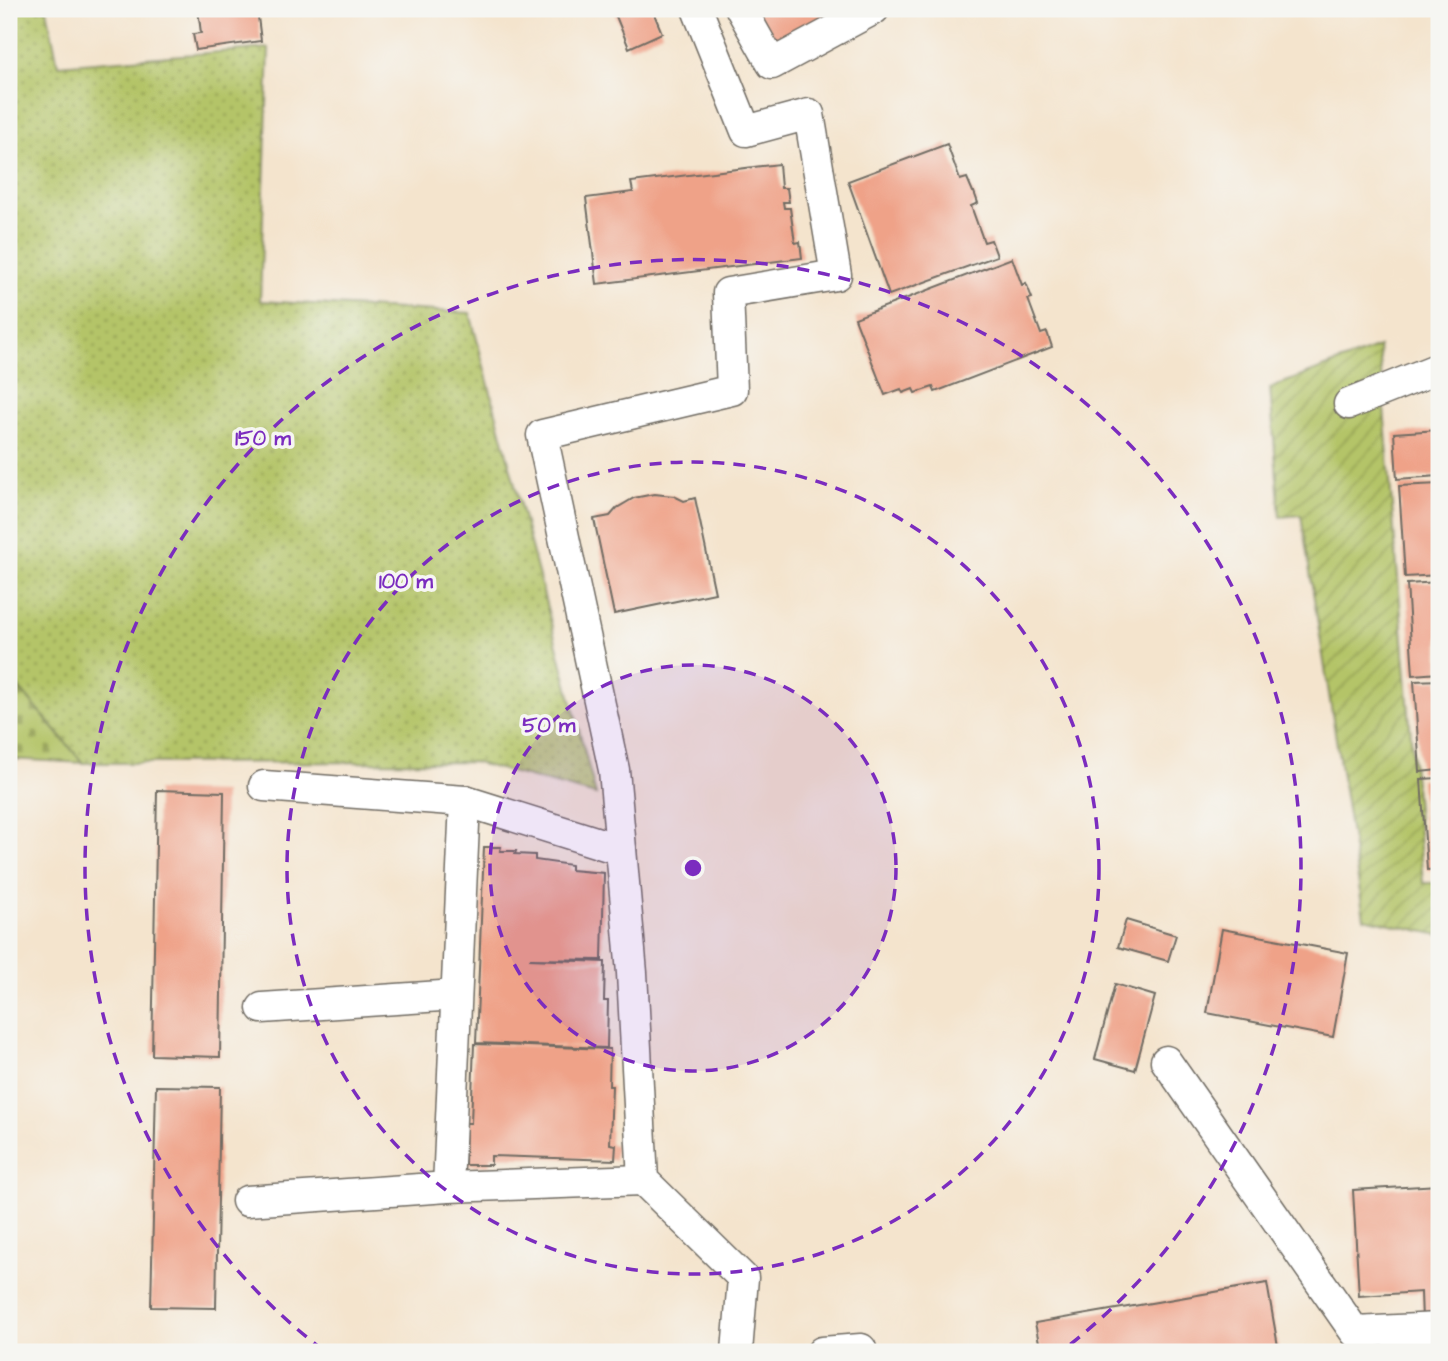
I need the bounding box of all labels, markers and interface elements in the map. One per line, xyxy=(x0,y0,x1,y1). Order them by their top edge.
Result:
text: 150 m xyxy=(235,424,291,453)
text: 100 m xyxy=(379,567,434,596)
text: 50 m xyxy=(523,711,576,740)
centre of rings xyxy=(681,856,705,880)

